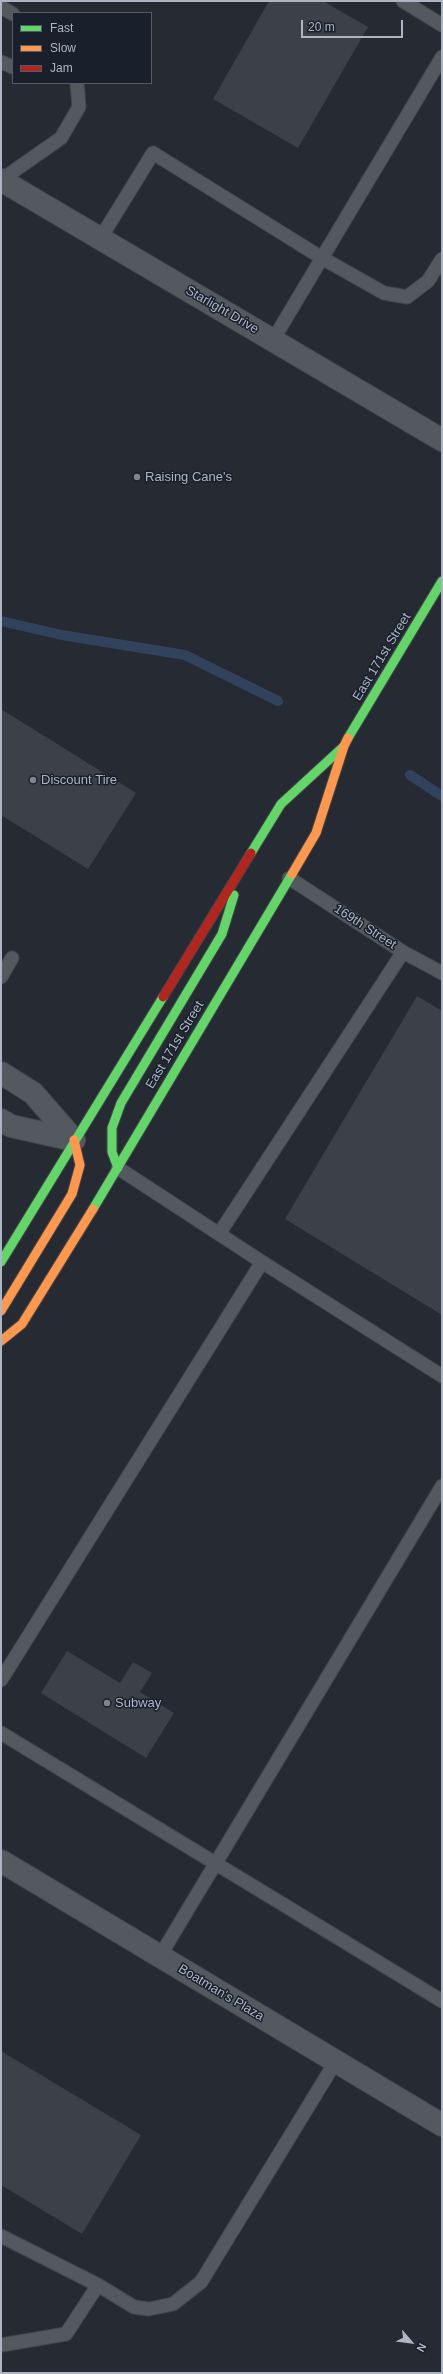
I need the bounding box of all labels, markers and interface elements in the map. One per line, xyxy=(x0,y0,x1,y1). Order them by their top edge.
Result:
legend xyxy=(12,12,152,84)
scale bar xyxy=(303,12,405,38)
text: 20 m xyxy=(308,20,335,34)
text: Fast xyxy=(50,21,73,35)
text: Slow xyxy=(50,41,76,55)
text: Jam xyxy=(50,61,73,75)
street label: Starlight Drive xyxy=(183,283,261,337)
place label: Raising Cane's xyxy=(145,469,232,485)
marker: Raising Cane's xyxy=(132,472,142,482)
street label: East 171st Street xyxy=(350,610,414,704)
place label: Discount Tire xyxy=(41,772,117,788)
marker: Discount Tire xyxy=(28,775,38,785)
street label: 169th Street xyxy=(331,901,399,953)
street label: East 171st Street xyxy=(143,998,207,1092)
place label: Subway xyxy=(115,1695,161,1711)
marker: Subway xyxy=(102,1698,112,1708)
street label: Boatman's Plaza xyxy=(175,1961,267,2025)
north arrow xyxy=(391,2322,431,2362)
text: N xyxy=(414,2341,429,2354)

